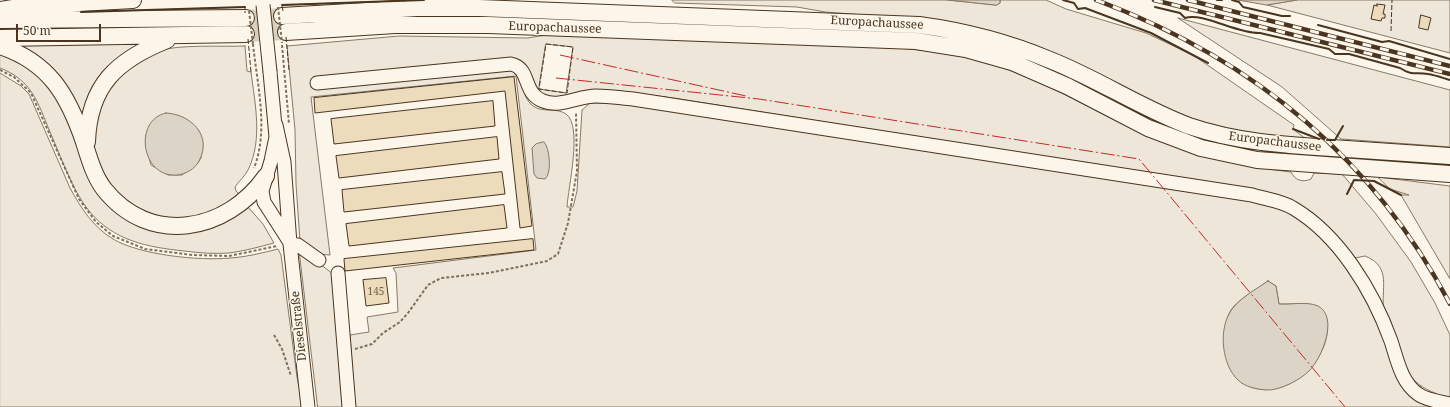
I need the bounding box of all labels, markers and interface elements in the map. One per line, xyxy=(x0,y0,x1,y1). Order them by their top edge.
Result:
street label: Europachaussee xyxy=(830,13,924,33)
scale bar xyxy=(18,16,103,42)
street label: Europachaussee xyxy=(508,19,602,37)
text: 50 m xyxy=(23,22,51,39)
street label: Europachaussee xyxy=(1228,129,1322,155)
house number: 145 xyxy=(368,286,384,298)
street label: Dieselstraße xyxy=(288,290,310,362)

